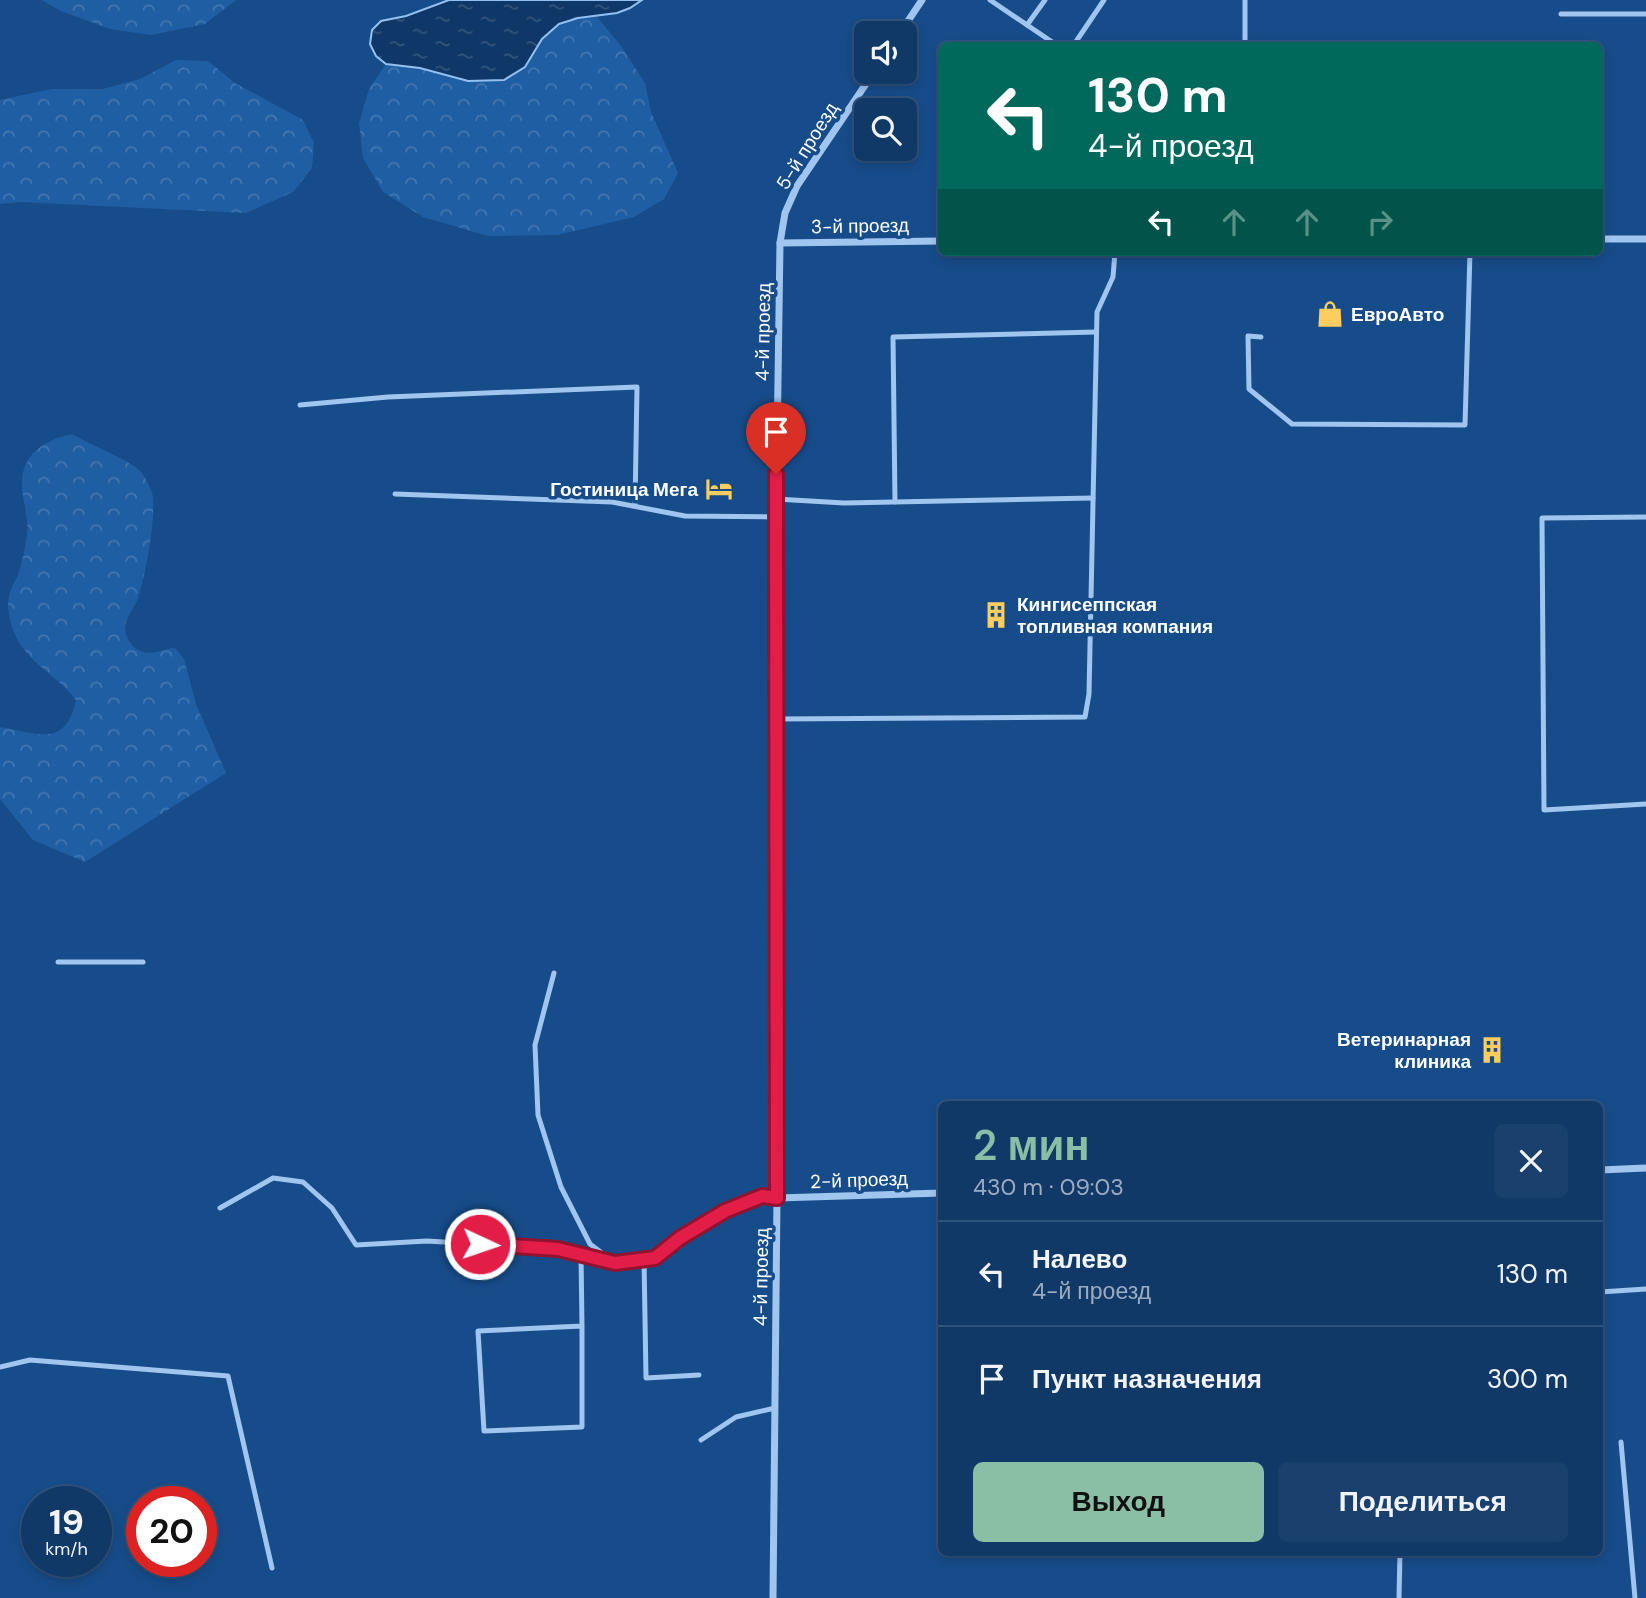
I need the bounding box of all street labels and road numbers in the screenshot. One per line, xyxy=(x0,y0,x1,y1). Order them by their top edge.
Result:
street label: 5-й проезд xyxy=(770,98,844,194)
street label: 3-й проезд xyxy=(811,213,909,239)
street label: 4-й проезд xyxy=(750,283,776,381)
street label: 2-й проезд xyxy=(810,1166,908,1194)
street label: 4-й проезд xyxy=(748,1228,774,1326)

